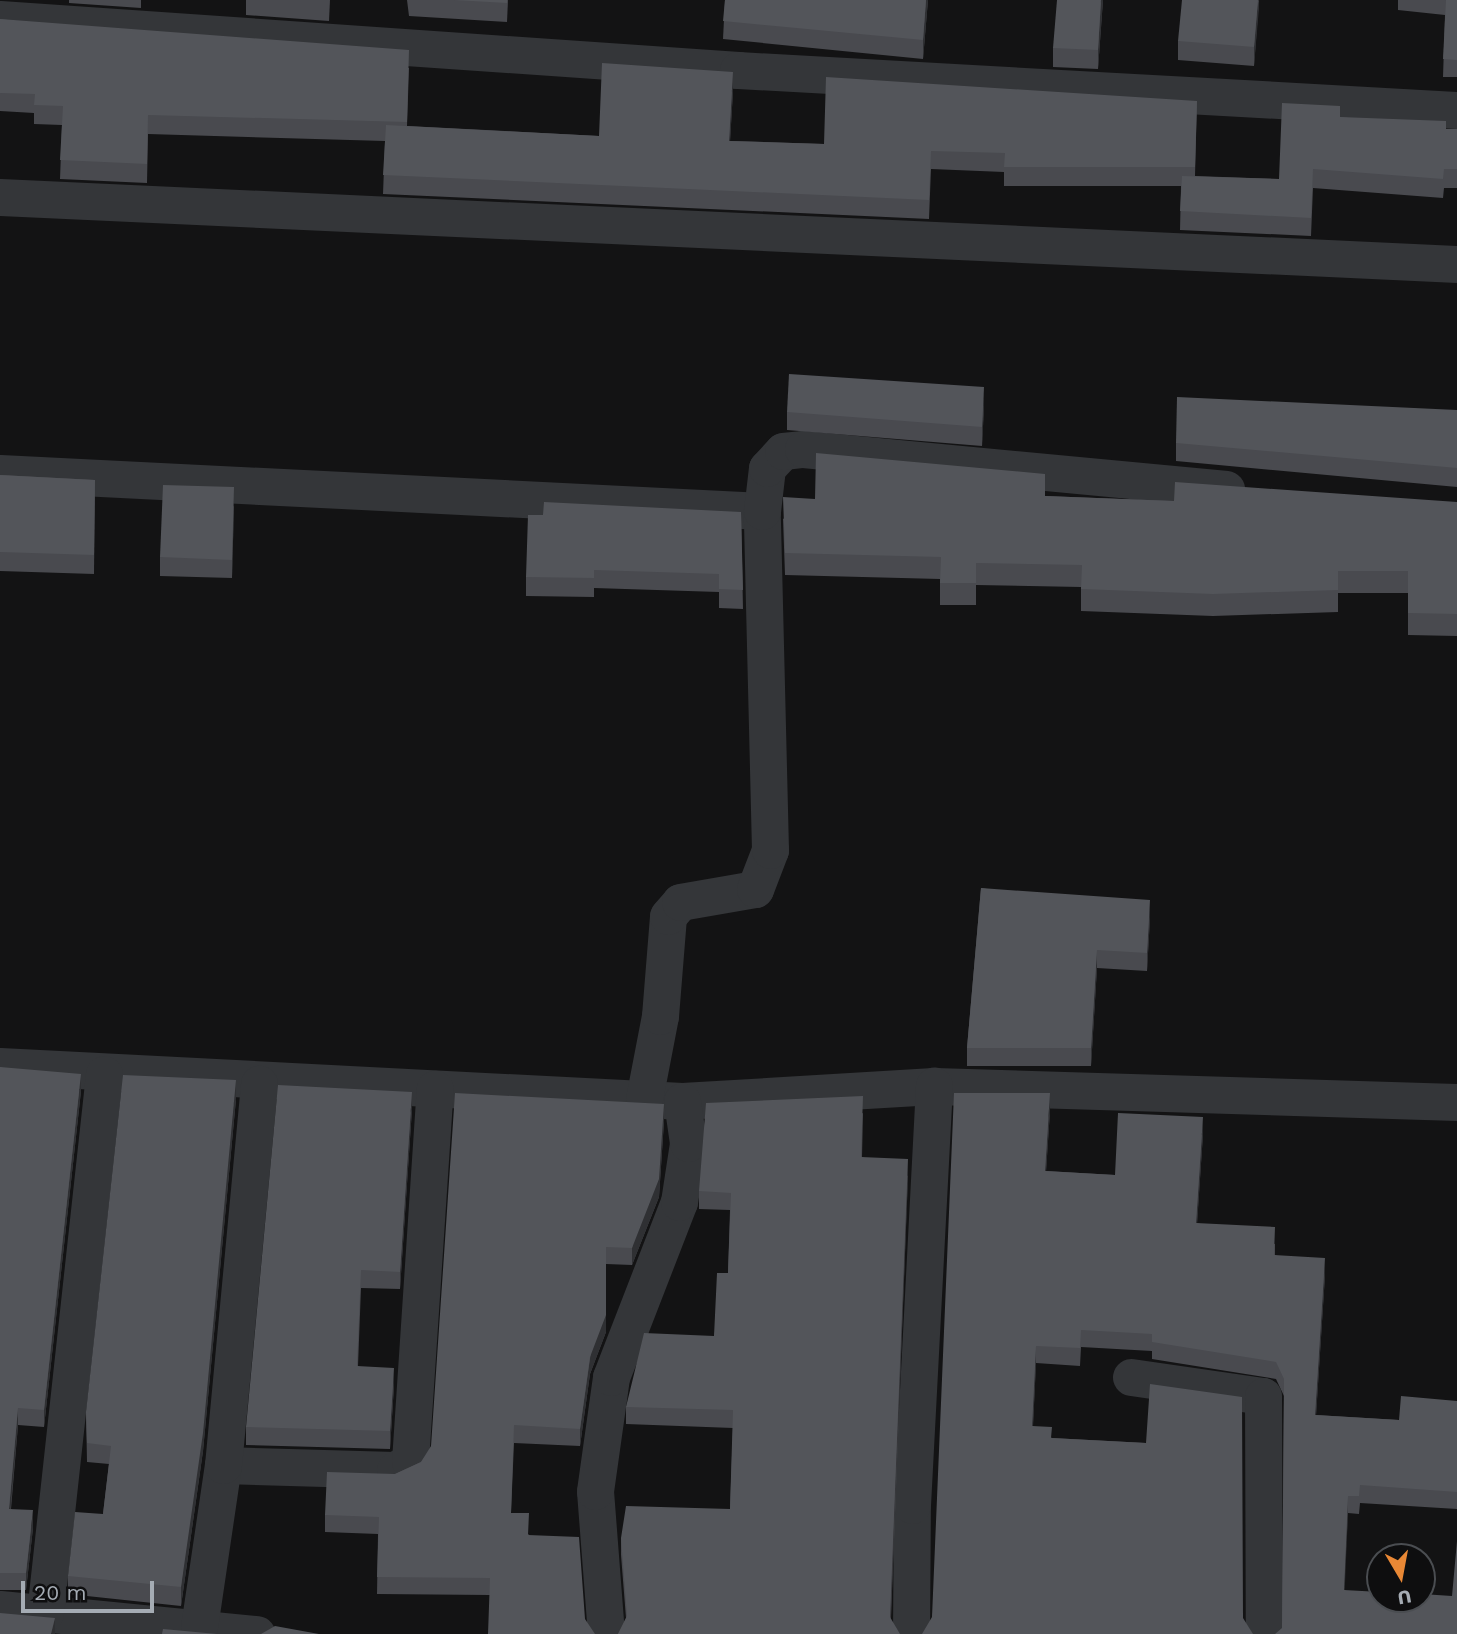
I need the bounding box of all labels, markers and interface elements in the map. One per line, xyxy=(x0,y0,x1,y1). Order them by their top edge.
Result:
north arrow xyxy=(1366,1543,1436,1613)
scale bar xyxy=(24,1568,158,1612)
text: 20 m xyxy=(34,1580,86,1605)
text: U xyxy=(1396,1585,1413,1610)

